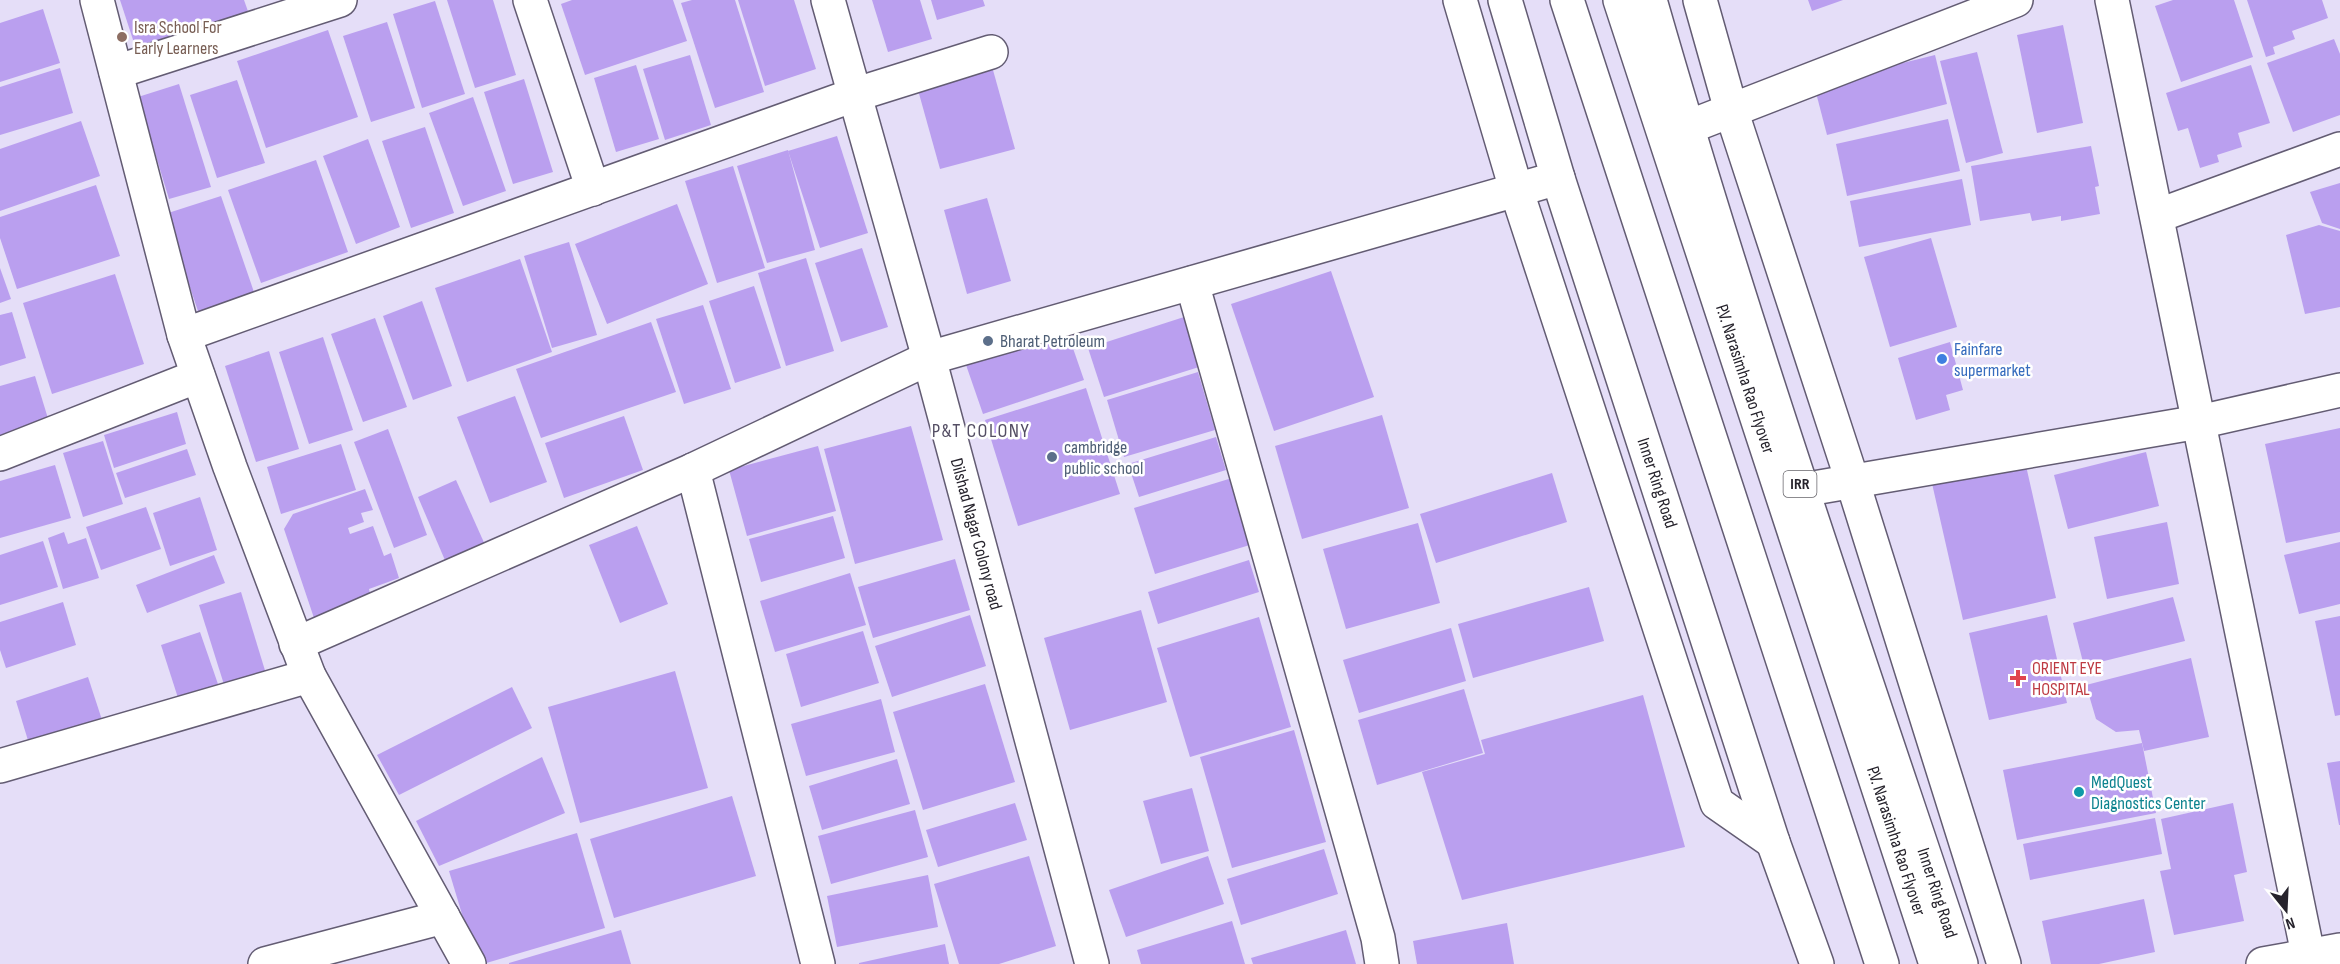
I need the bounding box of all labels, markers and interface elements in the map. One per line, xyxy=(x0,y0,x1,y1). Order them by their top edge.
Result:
place label: Isra School For Early Learners xyxy=(134,17,222,59)
marker: Isra School For Early Learners xyxy=(115,30,129,44)
street label: P.V. Narasimha Rao Flyover xyxy=(1711,302,1779,456)
place label: Bharat Petroleum xyxy=(1000,331,1105,352)
marker: Bharat Petroleum xyxy=(981,334,995,348)
place label: Fainfare supermarket xyxy=(1954,339,2031,381)
marker: Fainfare supermarket xyxy=(1935,352,1949,366)
district label: P&T COLONY xyxy=(932,419,1030,443)
street label: Inner Ring Road xyxy=(1633,435,1681,531)
place label: cambridge public school xyxy=(1064,437,1143,479)
marker: cambridge public school xyxy=(1045,450,1059,464)
street label: Dilshad Nagar Colony road xyxy=(946,456,1006,612)
road number: IRR xyxy=(1784,471,1816,497)
place label: ORIENT EYE HOSPITAL xyxy=(2032,658,2102,700)
marker: ORIENT EYE HOSPITAL xyxy=(2009,669,2027,687)
street label: P.V. Narasimha Rao Flyover xyxy=(1862,764,1930,918)
place label: MedQuest Diagnostics Center xyxy=(2091,772,2206,814)
marker: MedQuest Diagnostics Center xyxy=(2072,785,2086,799)
street label: Inner Ring Road xyxy=(1913,845,1961,941)
north arrow xyxy=(2256,880,2316,940)
text: N xyxy=(2283,912,2297,933)

